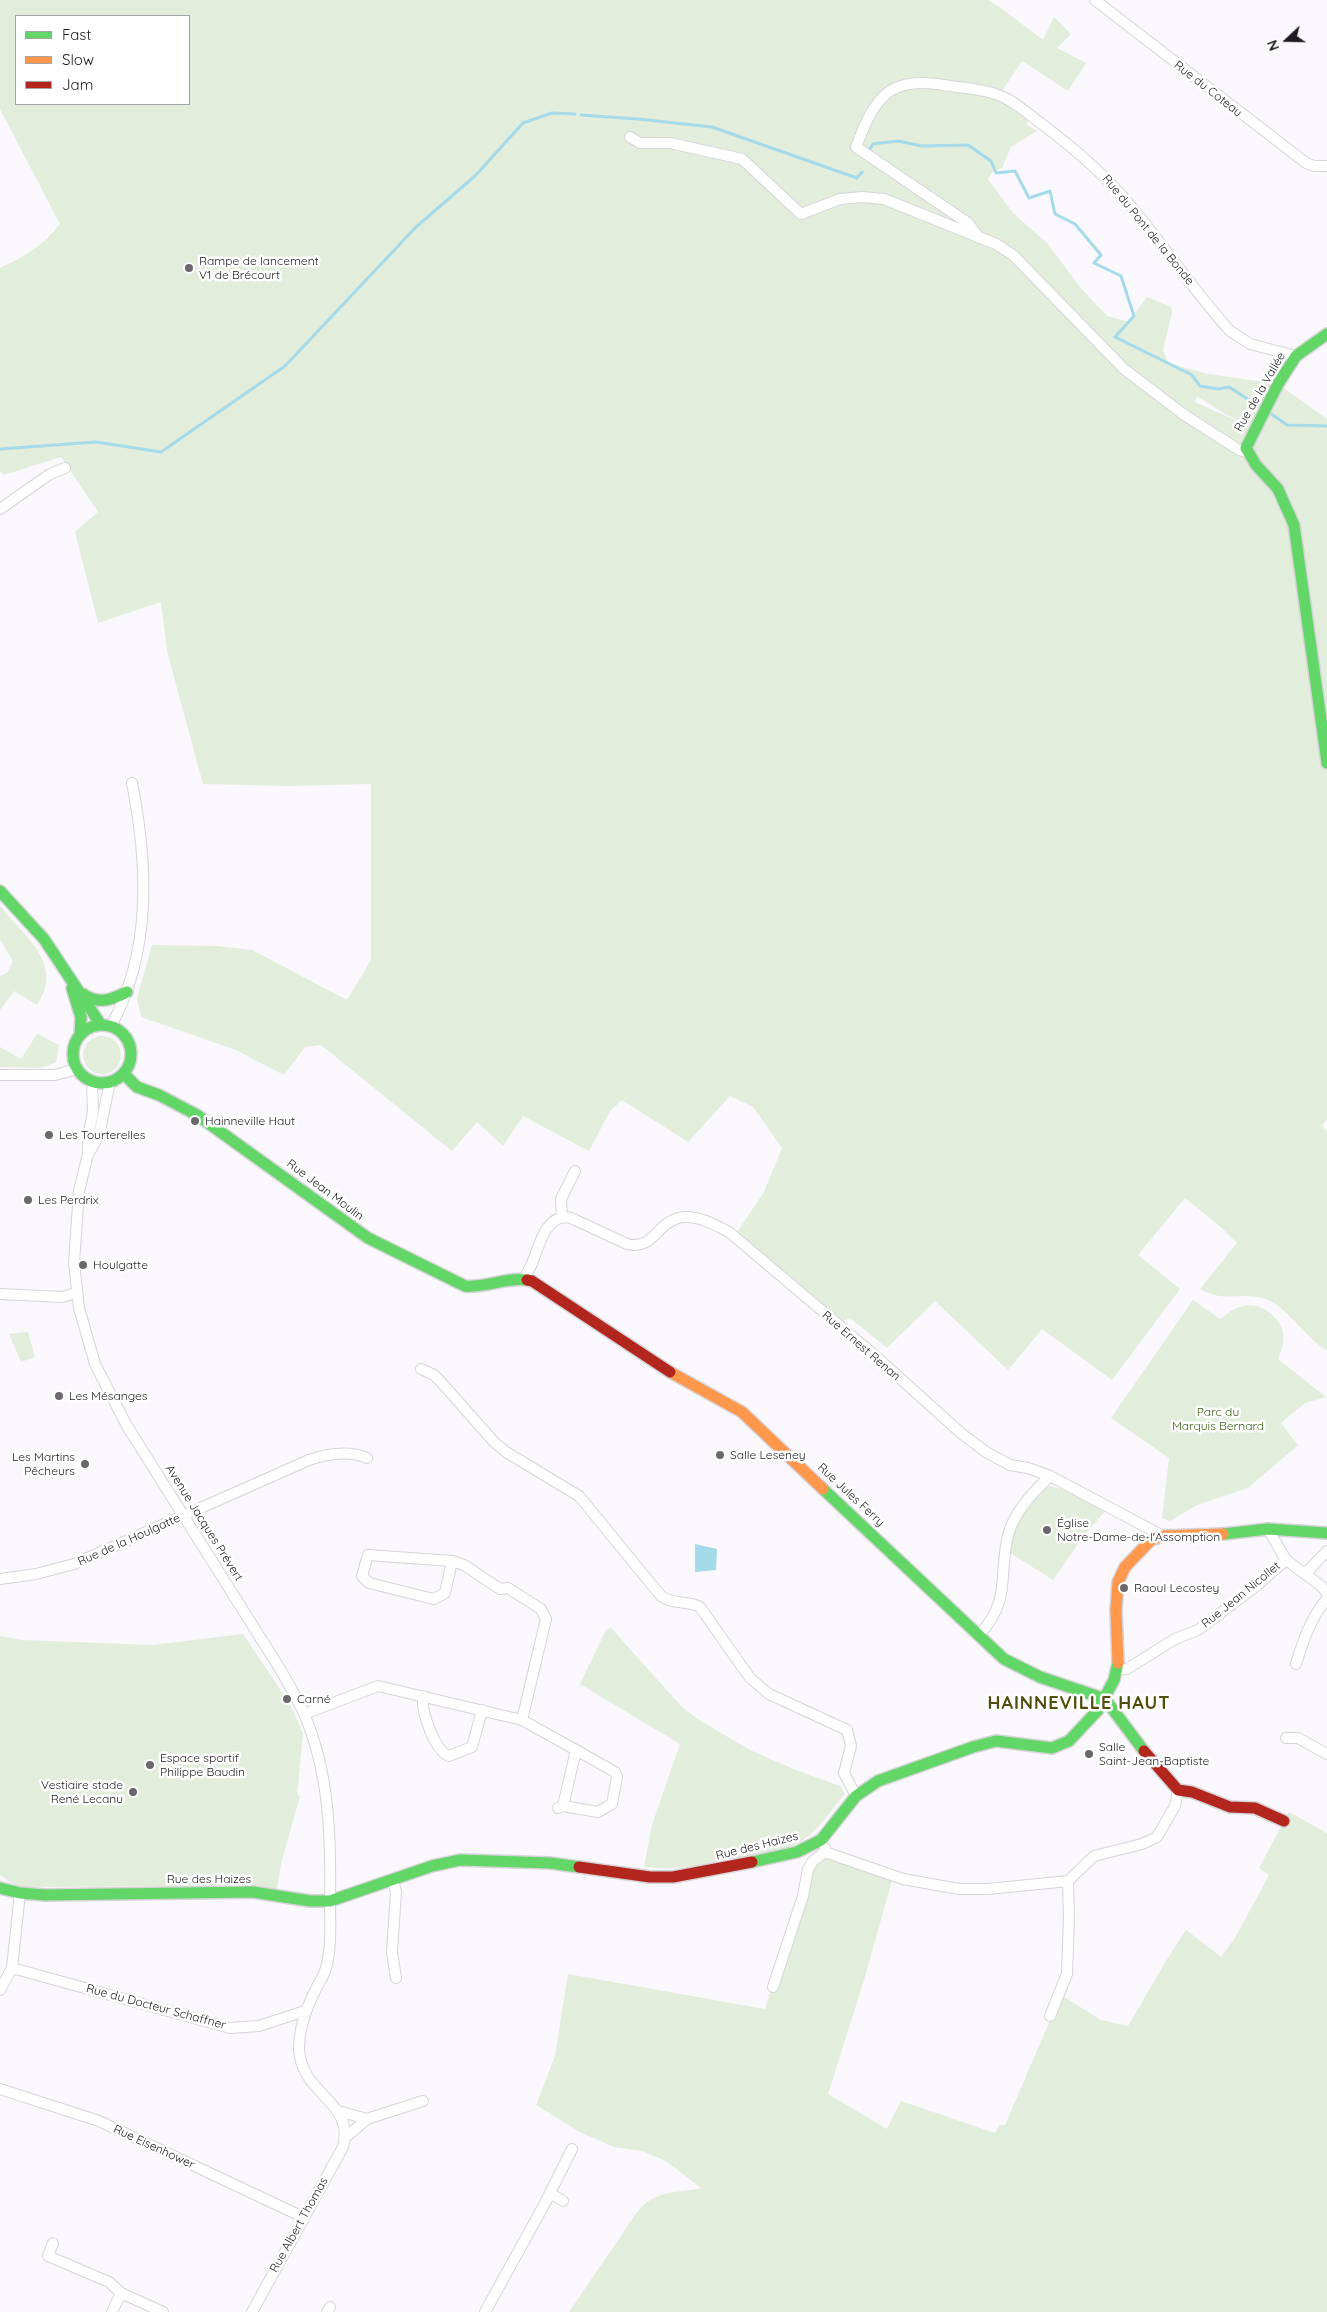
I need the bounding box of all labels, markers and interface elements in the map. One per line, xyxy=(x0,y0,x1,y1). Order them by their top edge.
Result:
legend xyxy=(15,15,190,105)
north arrow xyxy=(1262,15,1312,65)
text: Fast xyxy=(62,25,91,44)
text: N xyxy=(1263,37,1283,53)
text: Slow xyxy=(62,50,94,69)
street label: Rue du Coteau xyxy=(1171,58,1245,120)
text: Jam xyxy=(62,75,93,94)
street label: Rue du Pont de la Bonde xyxy=(1099,172,1197,288)
place label: Rampe de lancement V1 de Brécourt xyxy=(199,254,319,282)
marker: Rampe de lancement V1 de Brécourt xyxy=(183,262,195,274)
street label: Rue de la Vallée xyxy=(1231,350,1289,434)
place label: Hainneville Haut xyxy=(205,1114,295,1128)
marker: Hainneville Haut xyxy=(189,1115,201,1127)
place label: Les Tourterelles xyxy=(59,1128,145,1142)
marker: Les Tourterelles xyxy=(43,1129,55,1141)
street label: Rue Jean Moulin xyxy=(284,1156,366,1224)
place label: Les Perdrix xyxy=(38,1193,99,1207)
marker: Les Perdrix xyxy=(22,1194,34,1206)
place label: Houlgatte xyxy=(93,1258,148,1272)
marker: Houlgatte xyxy=(77,1259,89,1271)
street label: Rue Ernest Renan xyxy=(819,1308,903,1384)
place label: Les Mésanges xyxy=(69,1389,147,1403)
marker: Les Mésanges xyxy=(53,1390,65,1402)
park label: Parc du Marquis Bernard xyxy=(1172,1405,1264,1433)
place label: Salle Leseney xyxy=(730,1448,806,1462)
marker: Salle Leseney xyxy=(714,1449,726,1461)
place label: Les Martins Pêcheurs xyxy=(12,1450,75,1478)
marker: Les Martins Pêcheurs xyxy=(79,1458,91,1470)
street label: Rue Jules Ferry xyxy=(815,1460,887,1530)
street label: Avenue Jacques Prévert xyxy=(162,1462,246,1584)
street label: Rue de la Houlgatte xyxy=(76,1511,182,1569)
place label: Église Notre-Dame-de-l'Assomption xyxy=(1057,1516,1220,1544)
marker: Église Notre-Dame-de-l'Assomption xyxy=(1041,1524,1053,1536)
street label: Rue Jean Nicollet xyxy=(1199,1559,1283,1631)
place label: Raoul Lecostey xyxy=(1134,1581,1219,1595)
marker: Raoul Lecostey xyxy=(1118,1582,1130,1594)
place label: Carné xyxy=(297,1692,330,1706)
marker: Carné xyxy=(281,1693,293,1705)
district label: HAINNEVILLE HAUT xyxy=(985,1693,1173,1715)
place label: Salle Saint-Jean-Baptiste xyxy=(1099,1740,1209,1768)
marker: Salle Saint-Jean-Baptiste xyxy=(1083,1748,1095,1760)
place label: Espace sportif Philippe Baudin xyxy=(160,1751,245,1779)
marker: Espace sportif Philippe Baudin xyxy=(144,1759,156,1771)
place label: Vestiaire stade René Lecanu xyxy=(41,1778,123,1806)
marker: Vestiaire stade René Lecanu xyxy=(127,1786,139,1798)
street label: Rue des Haizes xyxy=(714,1829,800,1863)
street label: Rue des Haizes xyxy=(167,1872,251,1886)
street label: Rue du Docteur Schaffner xyxy=(85,1981,227,2033)
street label: Rue Eisenhower xyxy=(111,2122,197,2172)
street label: Rue Albert Thomas xyxy=(267,2175,331,2275)

